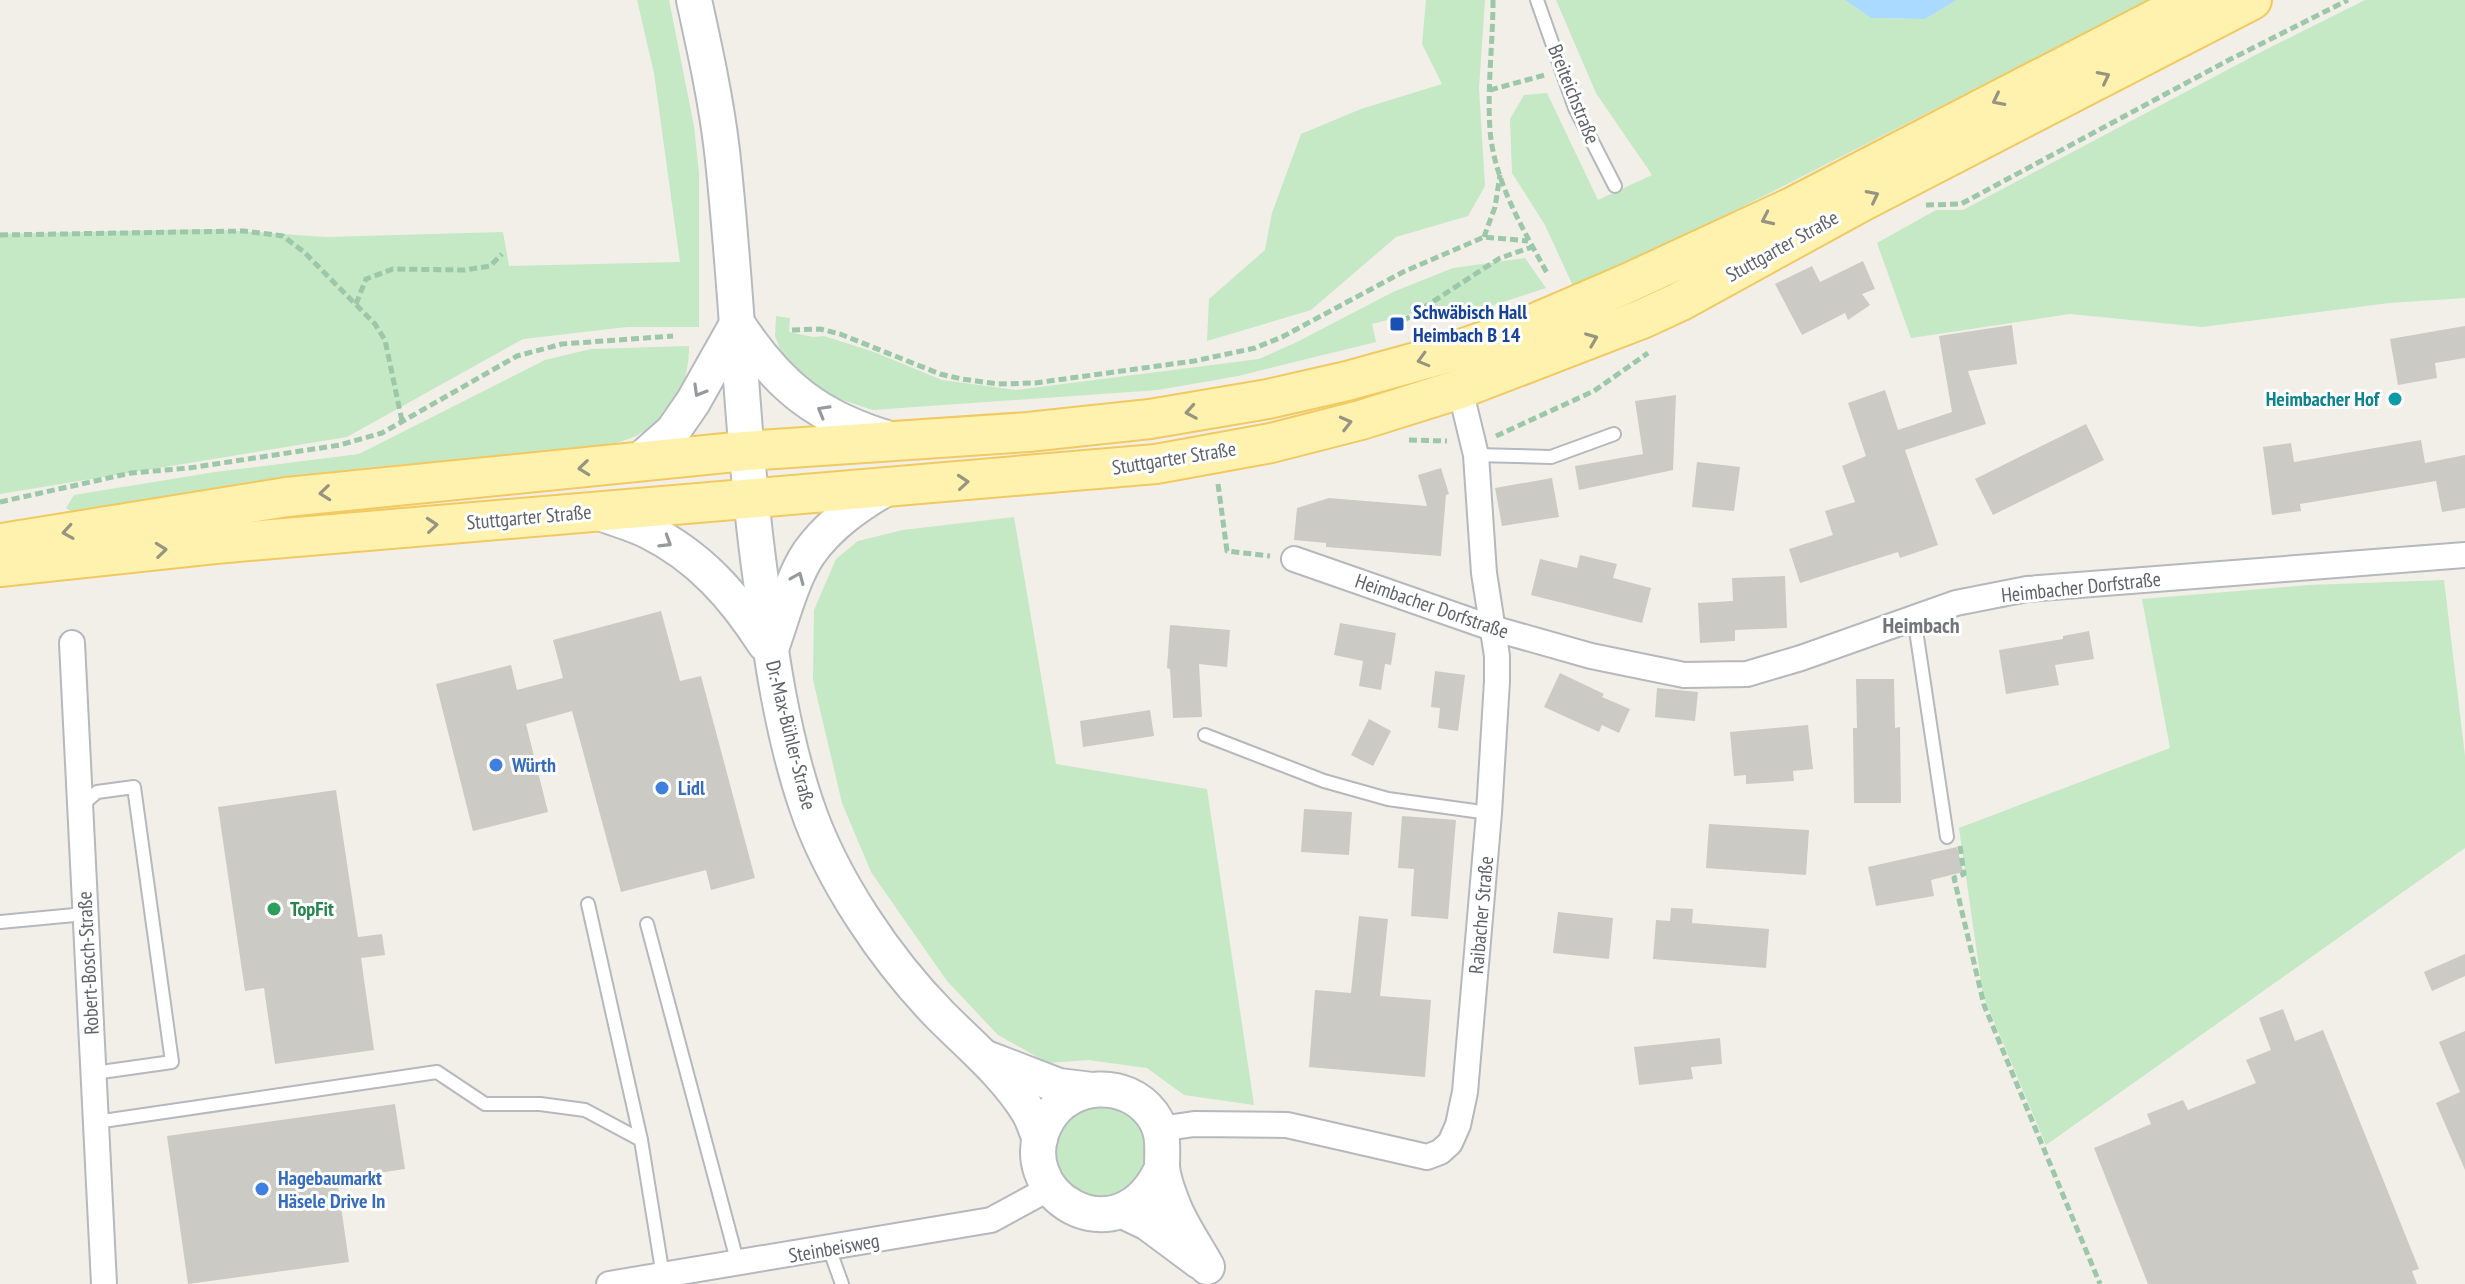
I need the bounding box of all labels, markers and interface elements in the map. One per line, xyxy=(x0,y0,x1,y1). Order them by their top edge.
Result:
street label: Breiteichstraße xyxy=(1542,40,1606,148)
one-way arrow xyxy=(2096,71,2111,86)
one-way arrow xyxy=(1992,91,2006,106)
one-way arrow xyxy=(1865,190,1880,206)
street label: Stuttgarter Straße xyxy=(1721,204,1843,288)
one-way arrow xyxy=(1760,209,1775,225)
place label: Schwäbisch Hall Heimbach B 14 xyxy=(1413,299,1527,348)
marker: Schwäbisch Hall Heimbach B 14 xyxy=(1388,315,1406,333)
one-way arrow xyxy=(1584,332,1598,349)
one-way arrow xyxy=(1416,350,1430,367)
one-way arrow xyxy=(693,383,709,397)
place label: Heimbacher Hof xyxy=(2266,386,2381,412)
marker: Heimbacher Hof xyxy=(2386,390,2404,408)
one-way arrow xyxy=(1184,403,1198,420)
one-way arrow xyxy=(817,405,831,421)
one-way arrow xyxy=(1339,416,1353,433)
street label: Stuttgarter Straße xyxy=(1110,435,1238,481)
one-way arrow xyxy=(577,459,590,476)
one-way arrow xyxy=(957,473,970,490)
one-way arrow xyxy=(318,485,331,502)
street label: Stuttgarter Straße xyxy=(466,499,592,535)
one-way arrow xyxy=(426,517,439,534)
one-way arrow xyxy=(61,523,75,540)
one-way arrow xyxy=(657,533,671,548)
one-way arrow xyxy=(155,542,168,559)
street label: Heimbacher Dorfstraße xyxy=(2000,566,2162,608)
street label: Heimbacher Dorfstraße xyxy=(1352,568,1512,644)
one-way arrow xyxy=(788,572,804,586)
district label: Heimbach xyxy=(1882,611,1960,639)
street label: Dr.-Max-Bühler-Straße xyxy=(760,658,822,812)
place label: Würth xyxy=(511,752,556,778)
marker: Würth xyxy=(487,756,505,774)
place label: Lidl xyxy=(678,775,705,801)
marker: Lidl xyxy=(653,779,671,797)
street label: Raibacher Straße xyxy=(1463,855,1499,975)
street label: Robert-Bosch-Straße xyxy=(71,891,105,1035)
place label: TopFit xyxy=(290,896,334,922)
marker: TopFit xyxy=(265,900,283,918)
place label: Hagebaumarkt Häsele Drive In xyxy=(278,1165,385,1214)
marker: Hagebaumarkt Häsele Drive In xyxy=(253,1180,271,1198)
street label: Steinbeisweg xyxy=(787,1227,881,1269)

